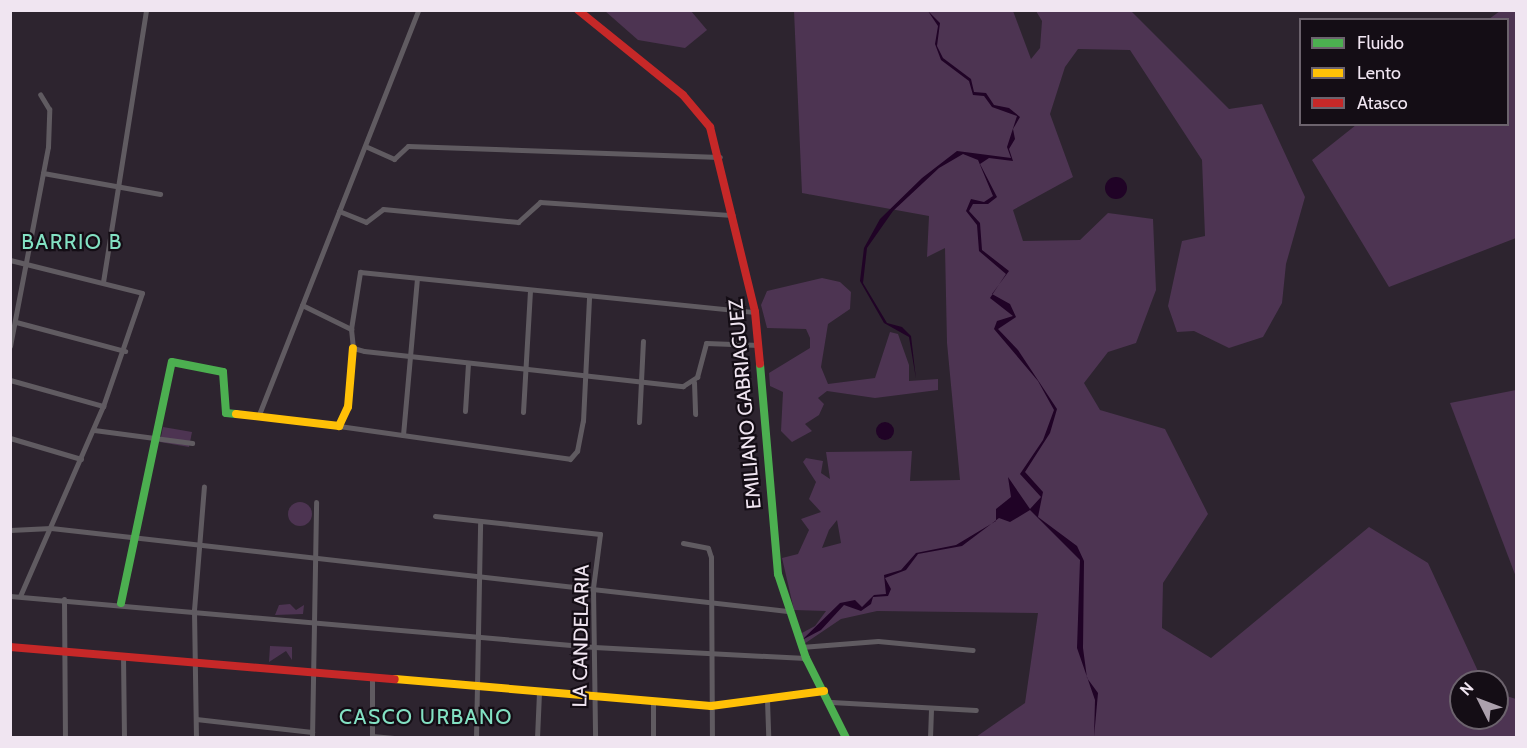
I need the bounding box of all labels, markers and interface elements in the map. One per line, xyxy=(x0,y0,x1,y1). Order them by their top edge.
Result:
legend xyxy=(1299,18,1509,126)
text: Fluido xyxy=(1357,32,1404,54)
text: Lento xyxy=(1357,62,1401,84)
text: Atasco xyxy=(1357,92,1408,114)
district label: BARRIO B xyxy=(21,229,123,255)
street label: EMILIANO GABRIAGUEZ xyxy=(724,298,766,510)
street label: LA CANDELARIA xyxy=(568,564,594,708)
north arrow xyxy=(1449,670,1509,730)
text: N xyxy=(1456,678,1478,700)
district label: CASCO URBANO xyxy=(339,704,513,730)

